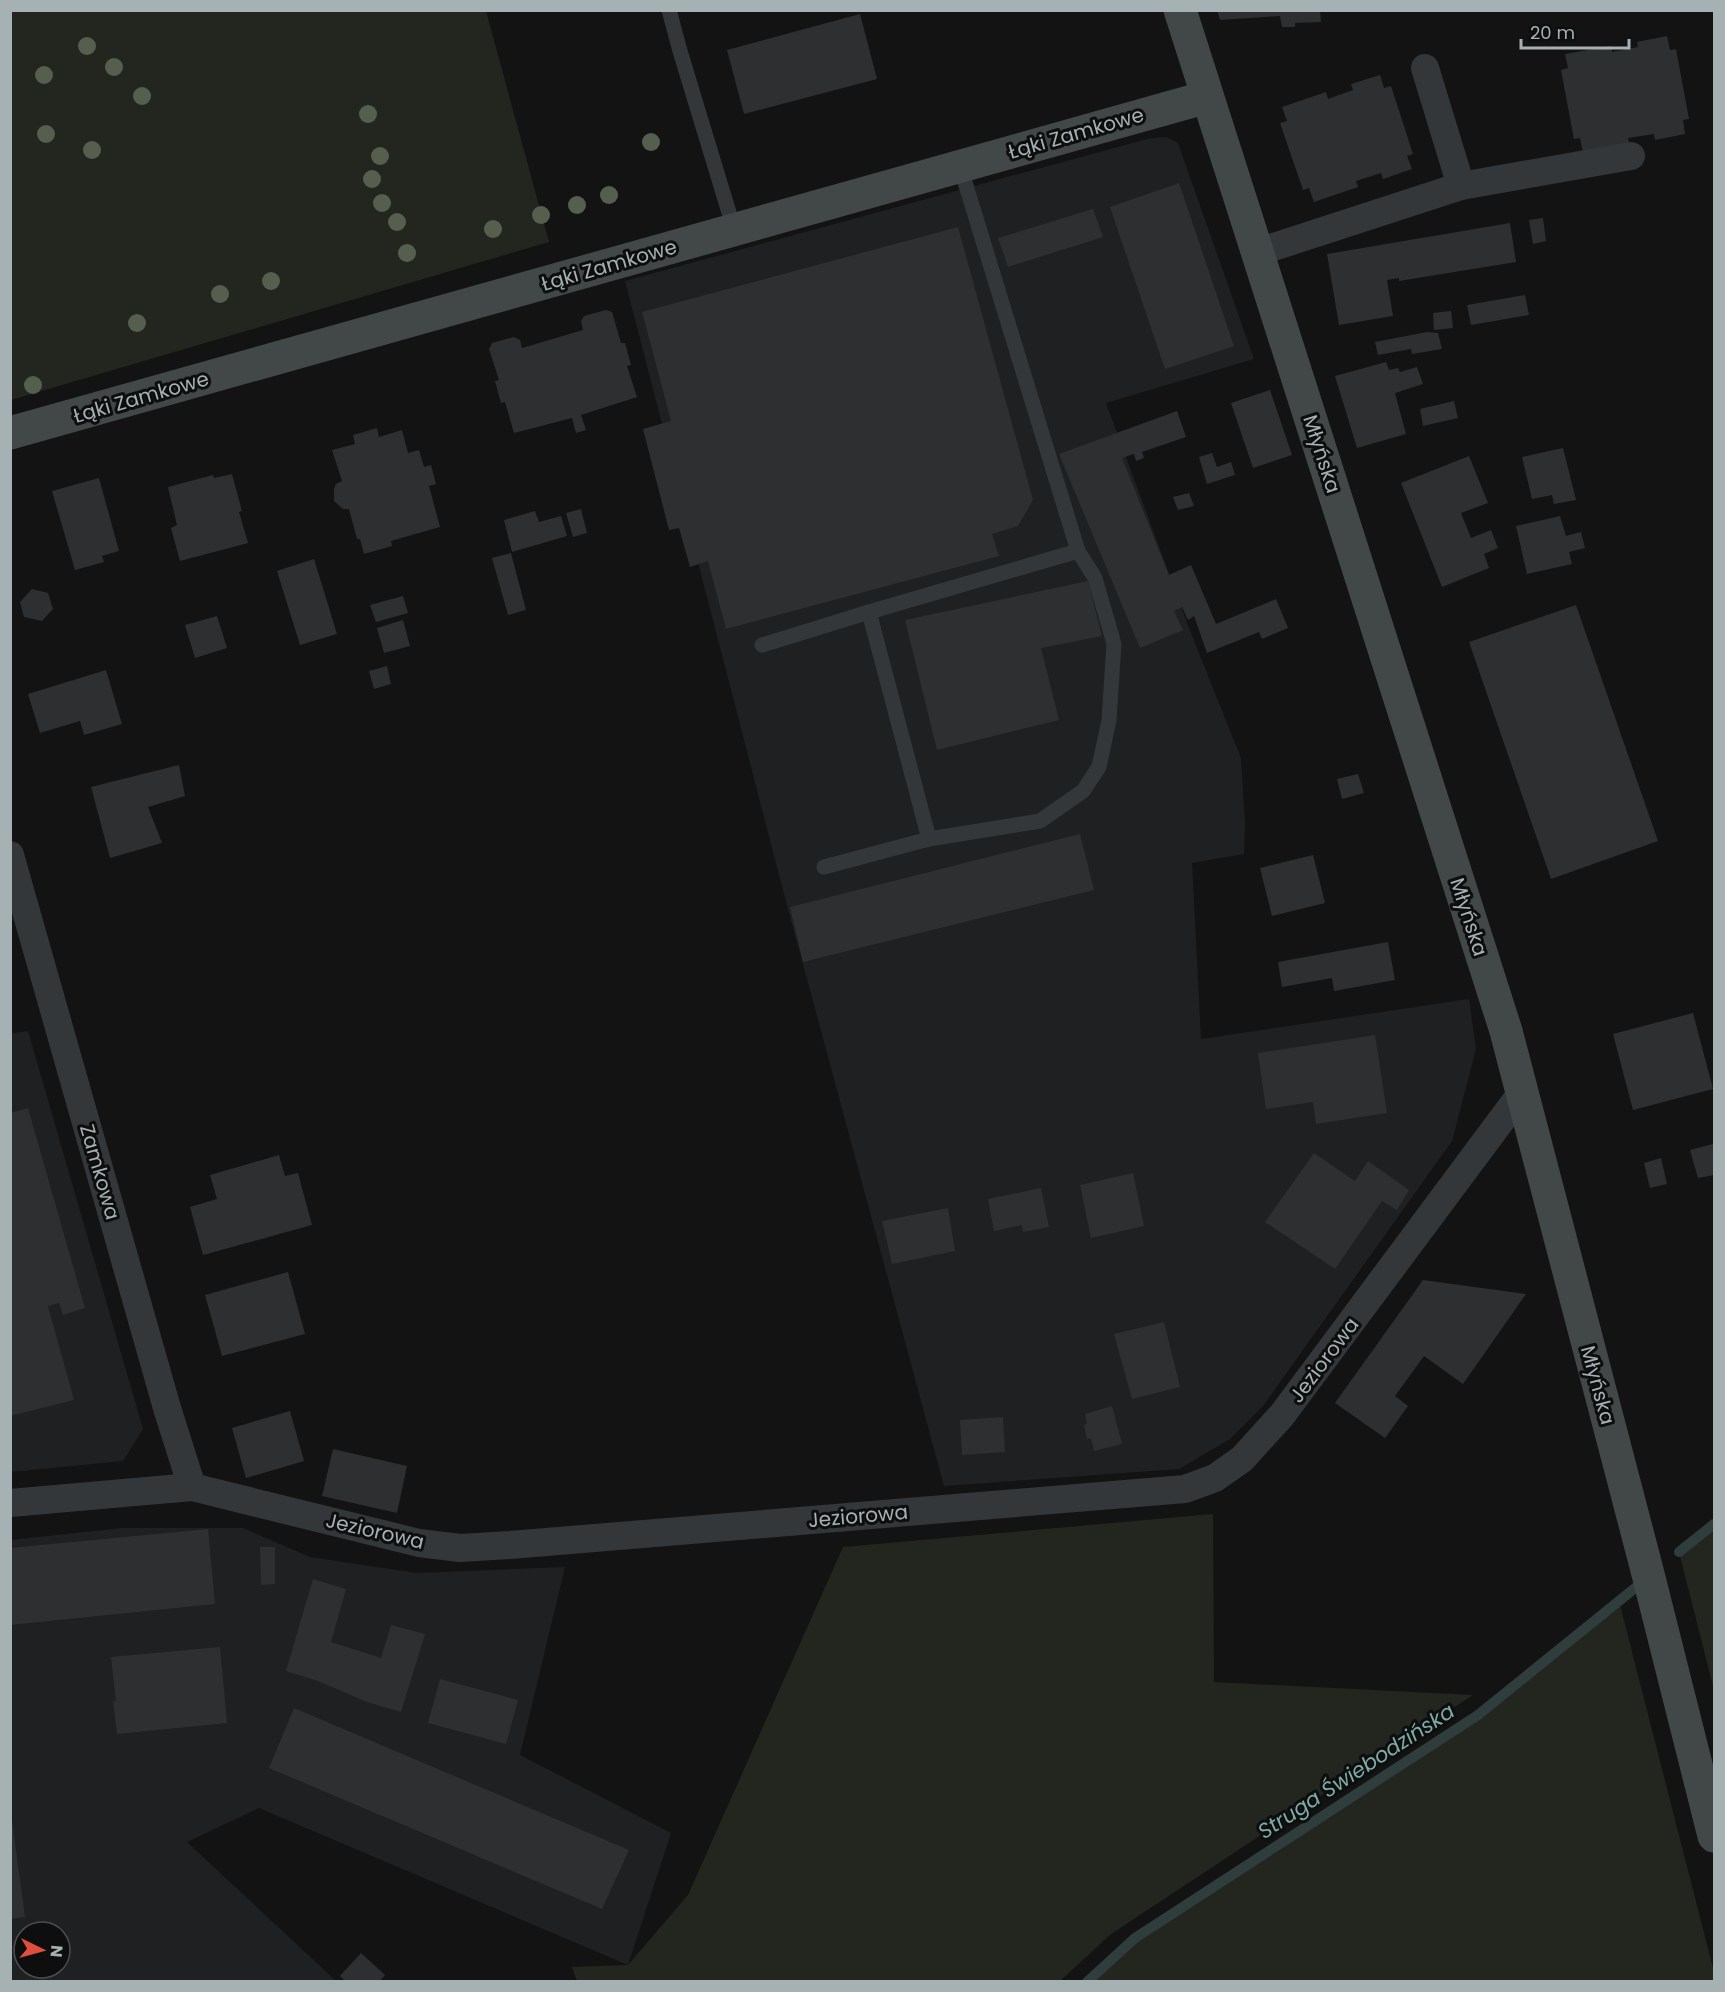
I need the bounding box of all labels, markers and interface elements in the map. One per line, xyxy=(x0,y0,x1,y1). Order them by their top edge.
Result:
scale bar xyxy=(1521,12,1629,50)
text: 20 m xyxy=(1530,20,1575,45)
street label: Łąki Zamkowe xyxy=(1005,100,1147,166)
street label: Łąki Zamkowe xyxy=(538,232,680,298)
street label: Łąki Zamkowe xyxy=(70,364,212,430)
street label: Młyńska xyxy=(1296,411,1348,497)
street label: Młyńska xyxy=(1443,874,1495,960)
street label: Zamkowa xyxy=(73,1121,127,1223)
street label: Jeziorowa xyxy=(1283,1312,1365,1408)
street label: Młyńska xyxy=(1574,1342,1622,1428)
street label: Jeziorowa xyxy=(807,1498,909,1534)
street label: Jeziorowa xyxy=(323,1506,427,1556)
water label: Struga Świebodzińska xyxy=(1252,1696,1460,1846)
north arrow xyxy=(12,1920,72,1980)
text: N xyxy=(44,1944,68,1958)

